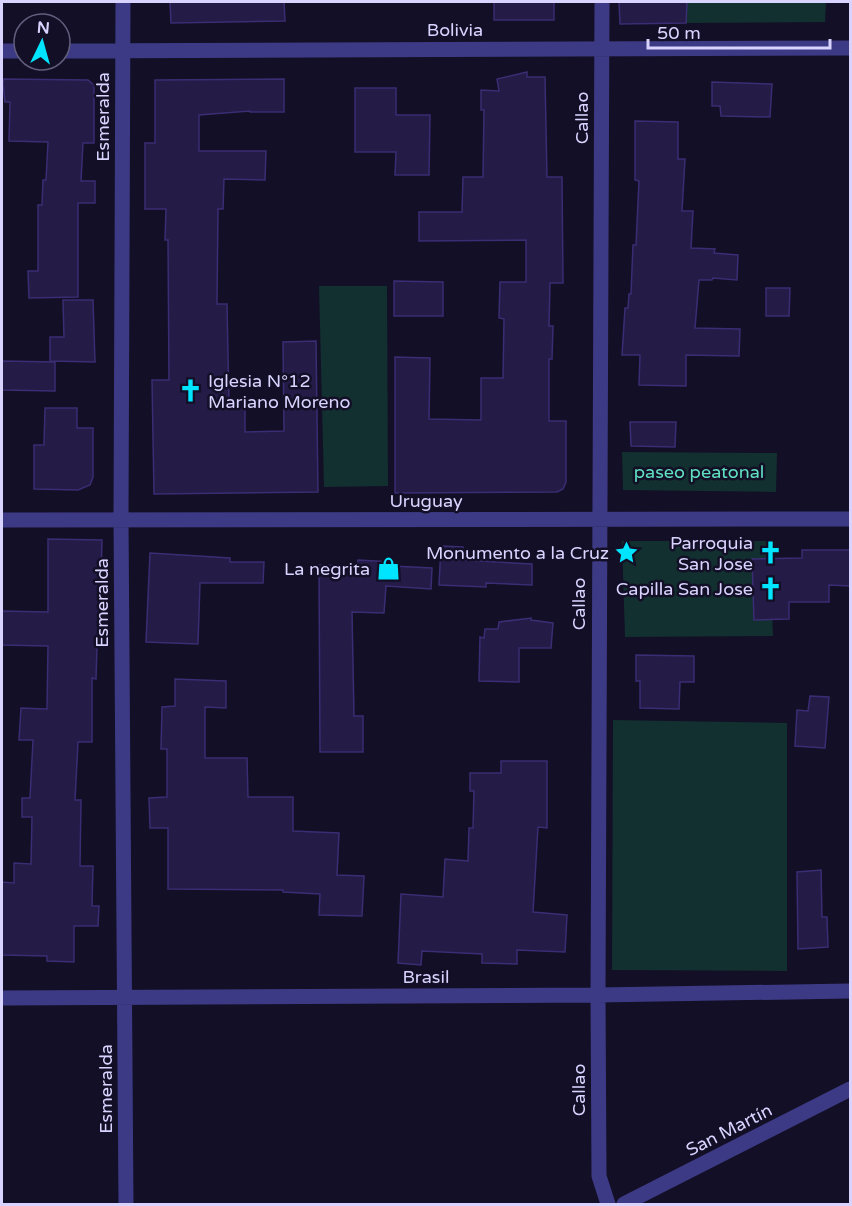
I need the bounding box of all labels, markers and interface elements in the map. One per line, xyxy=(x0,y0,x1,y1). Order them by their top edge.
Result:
north arrow xyxy=(12,12,72,72)
scale bar xyxy=(648,12,830,50)
text: N xyxy=(36,18,50,39)
street label: Bolivia xyxy=(427,19,483,41)
text: 50 m xyxy=(657,22,701,44)
street label: Esmeralda xyxy=(92,72,114,162)
street label: Callao xyxy=(571,92,593,144)
place label: Iglesia N°12 Mariano Moreno xyxy=(208,370,350,413)
church icon: Iglesia N°12 Mariano Moreno xyxy=(177,378,203,404)
park label: paseo peatonal xyxy=(634,461,764,483)
street label: Uruguay xyxy=(389,490,463,512)
place label: Parroquia San Jose xyxy=(670,532,753,575)
place icon: Monumento a la Cruz xyxy=(614,540,640,566)
church icon: Parroquia San Jose xyxy=(758,540,784,566)
place label: Monumento a la Cruz xyxy=(426,542,609,564)
shop icon: La negrita xyxy=(375,556,401,582)
street label: Esmeralda xyxy=(91,558,113,648)
place label: La negrita xyxy=(284,558,370,580)
church icon: Capilla San Jose xyxy=(758,576,784,602)
street label: Callao xyxy=(568,578,590,630)
place label: Capilla San Jose xyxy=(616,578,753,600)
street label: Brasil xyxy=(403,966,449,988)
street label: Esmeralda xyxy=(95,1044,117,1134)
street label: Callao xyxy=(568,1064,590,1116)
street label: San Martín xyxy=(682,1099,776,1161)

